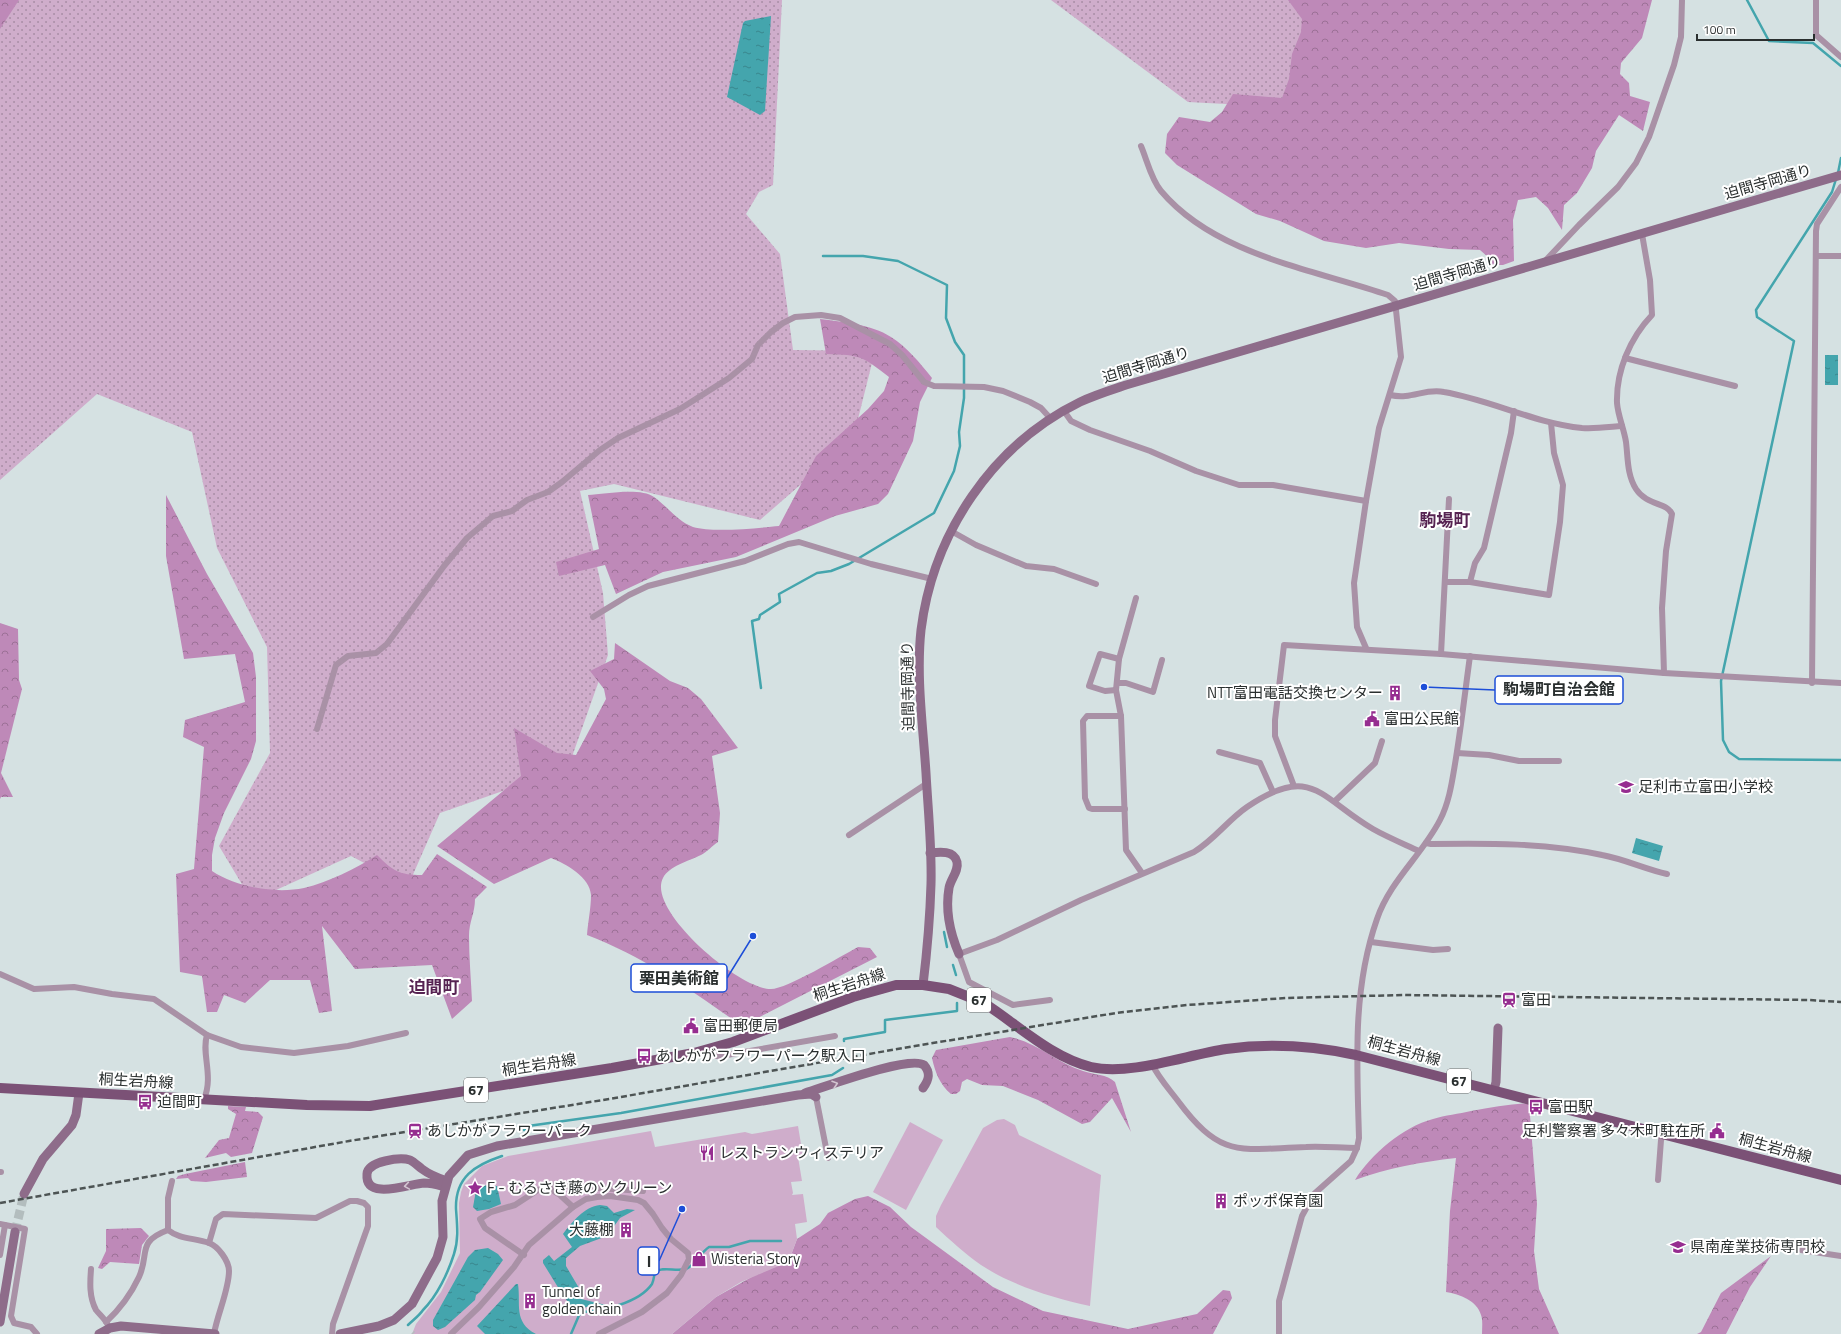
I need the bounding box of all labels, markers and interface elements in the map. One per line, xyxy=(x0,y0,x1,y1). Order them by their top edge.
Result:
scale bar xyxy=(1697,16,1814,42)
text: 100 m xyxy=(1703,20,1736,39)
street label: 迫間寺岡通り xyxy=(1721,158,1814,205)
street label: 迫間寺岡通り xyxy=(1410,249,1503,296)
street label: 迫間寺岡通り xyxy=(1099,340,1192,389)
district label: 駒場町 xyxy=(1420,507,1471,533)
street label: 迫間寺岡通り xyxy=(895,641,920,731)
callout: 駒場町自治会館 xyxy=(1495,676,1623,704)
text: 駒場町自治会館 xyxy=(1503,677,1615,701)
place label: NTT富田電話交換センター xyxy=(1207,681,1383,704)
building icon: NTT富田電話交換センター xyxy=(1386,684,1404,702)
place label: 富田公民館 xyxy=(1384,707,1459,730)
public building icon: 富田公民館 xyxy=(1363,710,1381,728)
place label: 足利市立富田小学校 xyxy=(1638,775,1773,798)
school or university icon: 足利市立富田小学校 xyxy=(1617,778,1635,796)
street label: 桐生岩舟線 xyxy=(810,962,888,1007)
callout: 栗田美術館 xyxy=(631,964,727,992)
text: 栗田美術館 xyxy=(639,966,719,990)
district label: 迫間町 xyxy=(409,974,460,1000)
road number: 67 xyxy=(967,988,991,1012)
place label: 富田 xyxy=(1521,988,1551,1011)
station icon: 富田 xyxy=(1500,991,1518,1009)
place label: 富田郵便局 xyxy=(703,1014,778,1037)
public building icon: 富田郵便局 xyxy=(682,1017,700,1035)
street label: 桐生岩舟線 xyxy=(1365,1030,1443,1071)
place label: あしかがフラワーパーク駅入口 xyxy=(656,1044,866,1067)
street label: 桐生岩舟線 xyxy=(500,1047,578,1082)
bus stop icon: あしかがフラワーパーク駅入口 xyxy=(635,1047,653,1065)
street label: 桐生岩舟線 xyxy=(98,1067,174,1094)
road number: 67 xyxy=(1447,1069,1471,1093)
road number: 67 xyxy=(464,1078,488,1102)
one-way arrow xyxy=(831,1080,838,1088)
place label: 迫間町 xyxy=(157,1090,202,1113)
bus stop icon: 迫間町 xyxy=(136,1093,154,1111)
place label: 富田駅 xyxy=(1548,1095,1593,1118)
bus stop icon: 富田駅 xyxy=(1527,1098,1545,1116)
place label: あしかがフラワーパーク xyxy=(427,1119,592,1142)
place label: 足利警察署 多々木町駐在所 xyxy=(1522,1119,1705,1142)
station icon: あしかがフラワーパーク xyxy=(406,1122,424,1140)
public building icon: 足利警察署 多々木町駐在所 xyxy=(1708,1122,1726,1140)
street label: 桐生岩舟線 xyxy=(1736,1127,1814,1168)
place label: レストランウィステリア xyxy=(719,1141,884,1164)
restaurant icon: レストランウィステリア xyxy=(698,1144,716,1162)
place label: F - むるさき藤のソクリーン xyxy=(487,1176,672,1199)
place icon: F - むるさき藤のソクリーン xyxy=(466,1179,484,1197)
one-way arrow xyxy=(404,1181,410,1190)
place label: ポッポ保育園 xyxy=(1233,1189,1323,1212)
building icon: ポッポ保育園 xyxy=(1212,1192,1230,1210)
place label: 大藤棚 xyxy=(569,1218,614,1241)
building icon: 大藤棚 xyxy=(617,1221,635,1239)
place label: 県南産業技術専門校 xyxy=(1690,1235,1825,1258)
school or university icon: 県南産業技術専門校 xyxy=(1669,1238,1687,1256)
callout: I xyxy=(638,1247,659,1275)
place label: Wisteria Story xyxy=(711,1247,800,1270)
text: I xyxy=(647,1249,651,1273)
shop icon: Wisteria Story xyxy=(690,1250,708,1268)
place label: Tunnel of golden chain xyxy=(542,1280,621,1320)
building icon: Tunnel of golden chain xyxy=(521,1292,539,1310)

